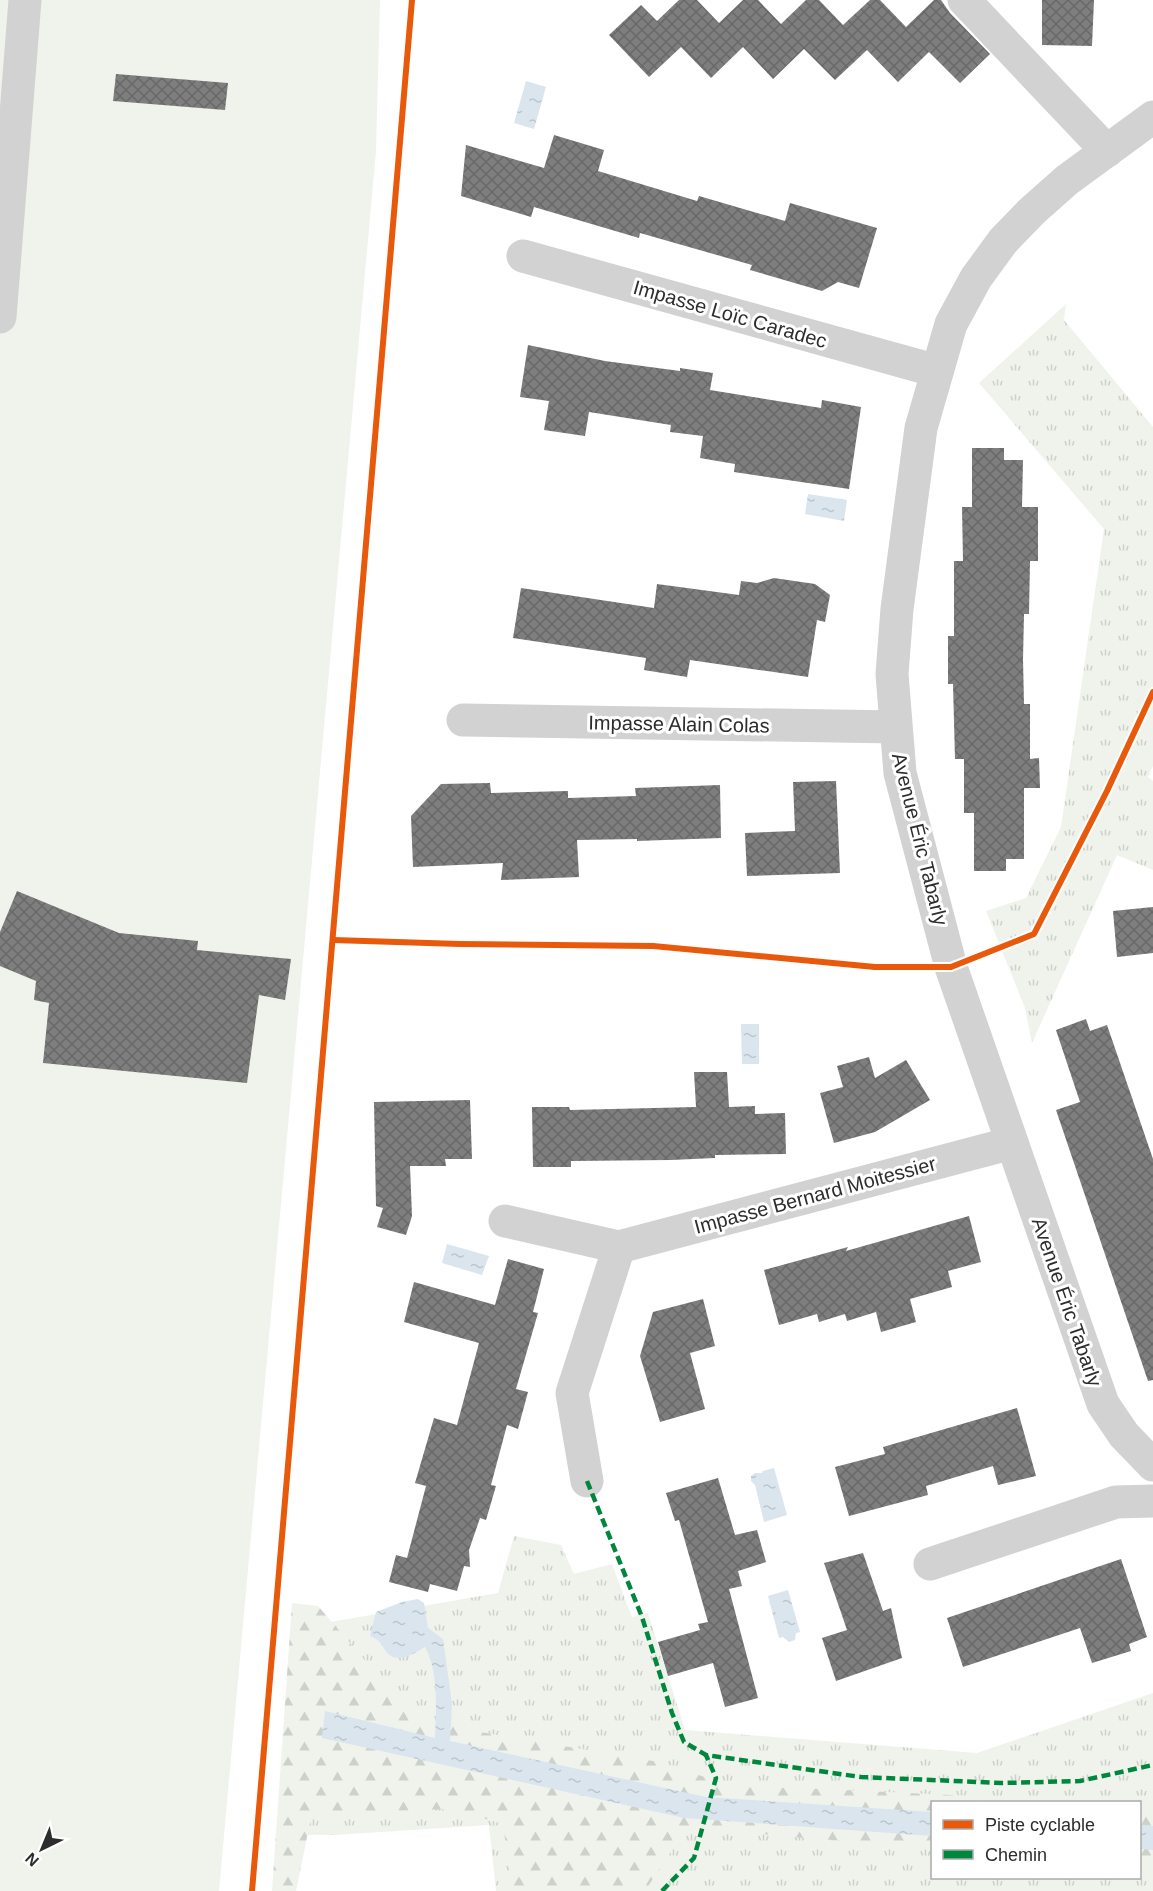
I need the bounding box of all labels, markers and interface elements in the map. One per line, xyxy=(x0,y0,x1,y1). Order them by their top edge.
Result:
street label: Impasse Loïc Caradec xyxy=(631,276,829,352)
street label: Impasse Alain Colas xyxy=(588,711,770,737)
street label: Avenue Éric Tabarly xyxy=(888,750,952,928)
street label: Impasse Bernard Moitessier xyxy=(692,1152,938,1238)
street label: Avenue Éric Tabarly xyxy=(1028,1215,1106,1389)
legend xyxy=(931,1801,1141,1879)
text: Piste cyclable xyxy=(985,1815,1095,1835)
north arrow xyxy=(12,1819,72,1879)
text: Chemin xyxy=(985,1845,1047,1865)
text: N xyxy=(22,1849,42,1870)

